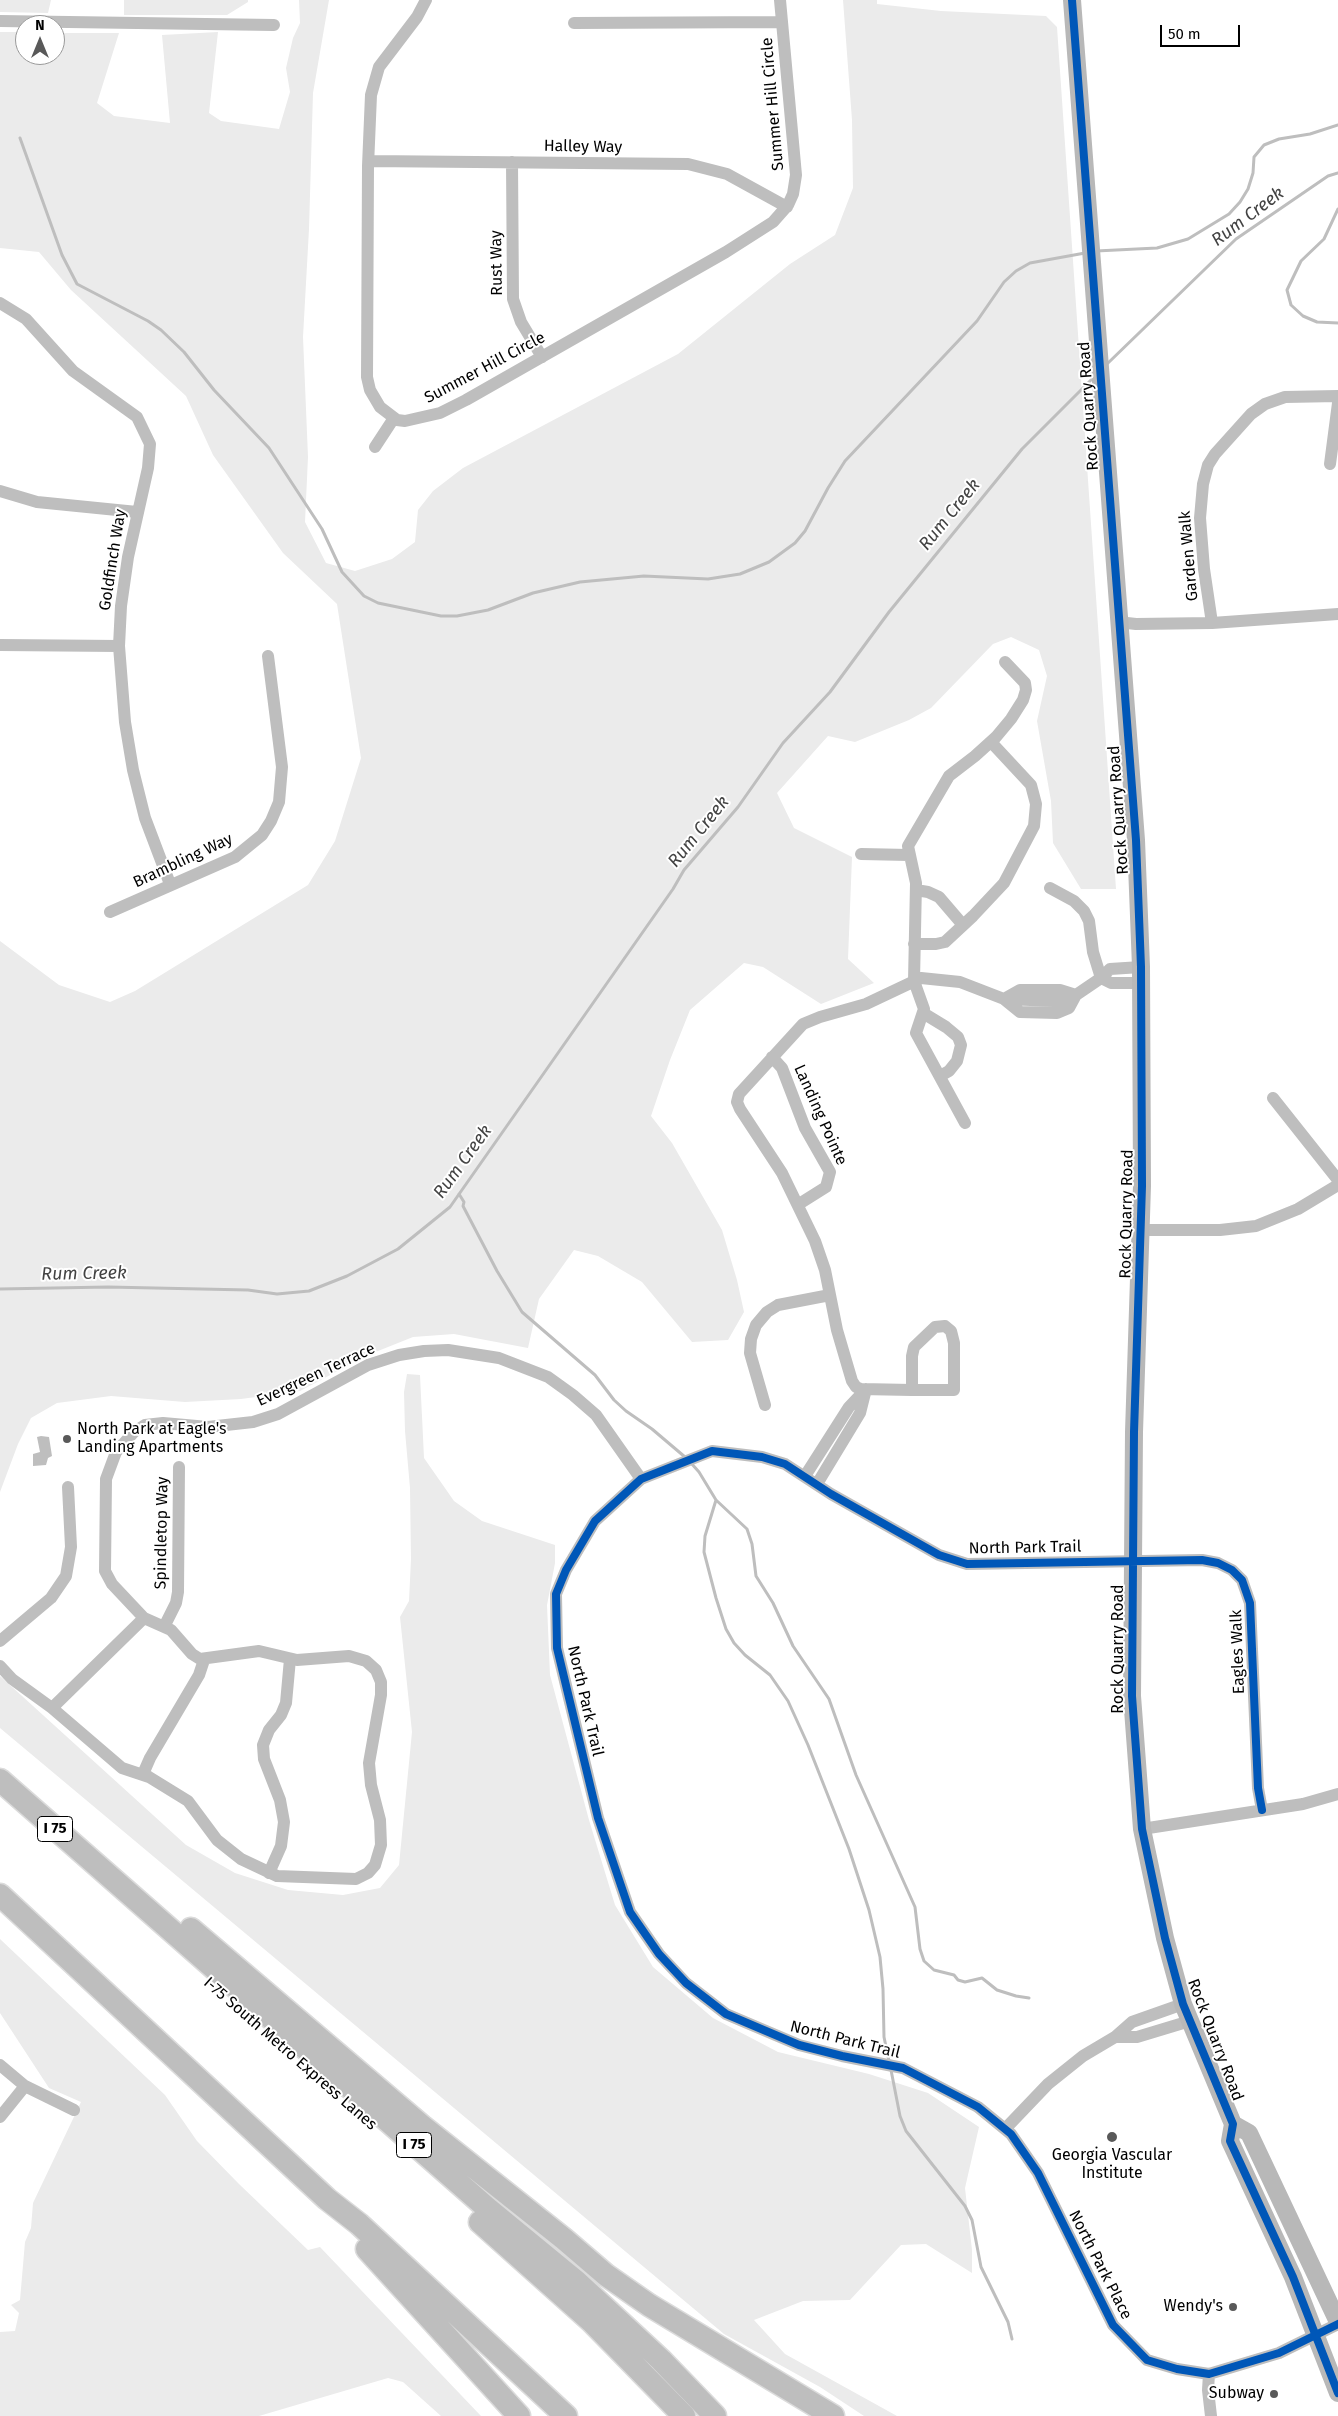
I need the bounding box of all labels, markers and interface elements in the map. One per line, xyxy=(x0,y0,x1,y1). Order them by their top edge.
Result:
north arrow xyxy=(15,15,65,65)
scale bar xyxy=(1163,15,1243,47)
text: N xyxy=(35,17,45,34)
text: 50 m xyxy=(1168,25,1201,43)
street label: Summer Hill Circle xyxy=(758,37,788,171)
street label: Halley Way xyxy=(544,137,622,157)
water label: Rum Creek xyxy=(1207,183,1289,251)
street label: Rust Way xyxy=(487,230,507,296)
street label: Summer Hill Circle xyxy=(421,328,549,408)
street label: Rock Quarry Road xyxy=(1075,341,1103,471)
water label: Rum Creek xyxy=(915,475,985,555)
street label: Goldfinch Way xyxy=(95,508,131,612)
street label: Garden Walk xyxy=(1175,510,1203,602)
street label: Rock Quarry Road xyxy=(1105,745,1133,875)
water label: Rum Creek xyxy=(664,792,734,872)
street label: Brambling Way xyxy=(130,830,236,892)
street label: Landing Pointe xyxy=(789,1062,851,1168)
water label: Rum Creek xyxy=(429,1121,497,1203)
street label: Rock Quarry Road xyxy=(1116,1149,1138,1279)
water label: Rum Creek xyxy=(41,1262,127,1286)
street label: Evergreen Terrace xyxy=(254,1339,378,1411)
place label: North Park at Eagle's Landing Apartments xyxy=(77,1420,227,1458)
marker: North Park at Eagle's Landing Apartments xyxy=(61,1433,73,1445)
street label: Spindletop Way xyxy=(151,1476,173,1590)
street label: North Park Trail xyxy=(968,1537,1082,1559)
street label: Rock Quarry Road xyxy=(1109,1584,1129,1714)
street label: Eagles Walk xyxy=(1227,1609,1249,1695)
street label: North Park Trail xyxy=(563,1644,607,1758)
road number: I 75 xyxy=(38,1816,72,1842)
street label: I-75 South Metro Express Lanes xyxy=(199,1973,381,2135)
street label: Rock Quarry Road xyxy=(1183,1976,1247,2104)
street label: North Park Trail xyxy=(788,2017,902,2063)
marker: Georgia Vascular Institute xyxy=(1105,2130,1119,2144)
road number: I 75 xyxy=(396,2132,432,2158)
place label: Georgia Vascular Institute xyxy=(1052,2146,1172,2184)
street label: North Park Place xyxy=(1064,2207,1136,2323)
place label: Wendy's xyxy=(1164,2297,1223,2317)
marker: Wendy's xyxy=(1227,2301,1239,2313)
place label: Subway xyxy=(1209,2384,1264,2404)
marker: Subway xyxy=(1268,2388,1280,2400)

